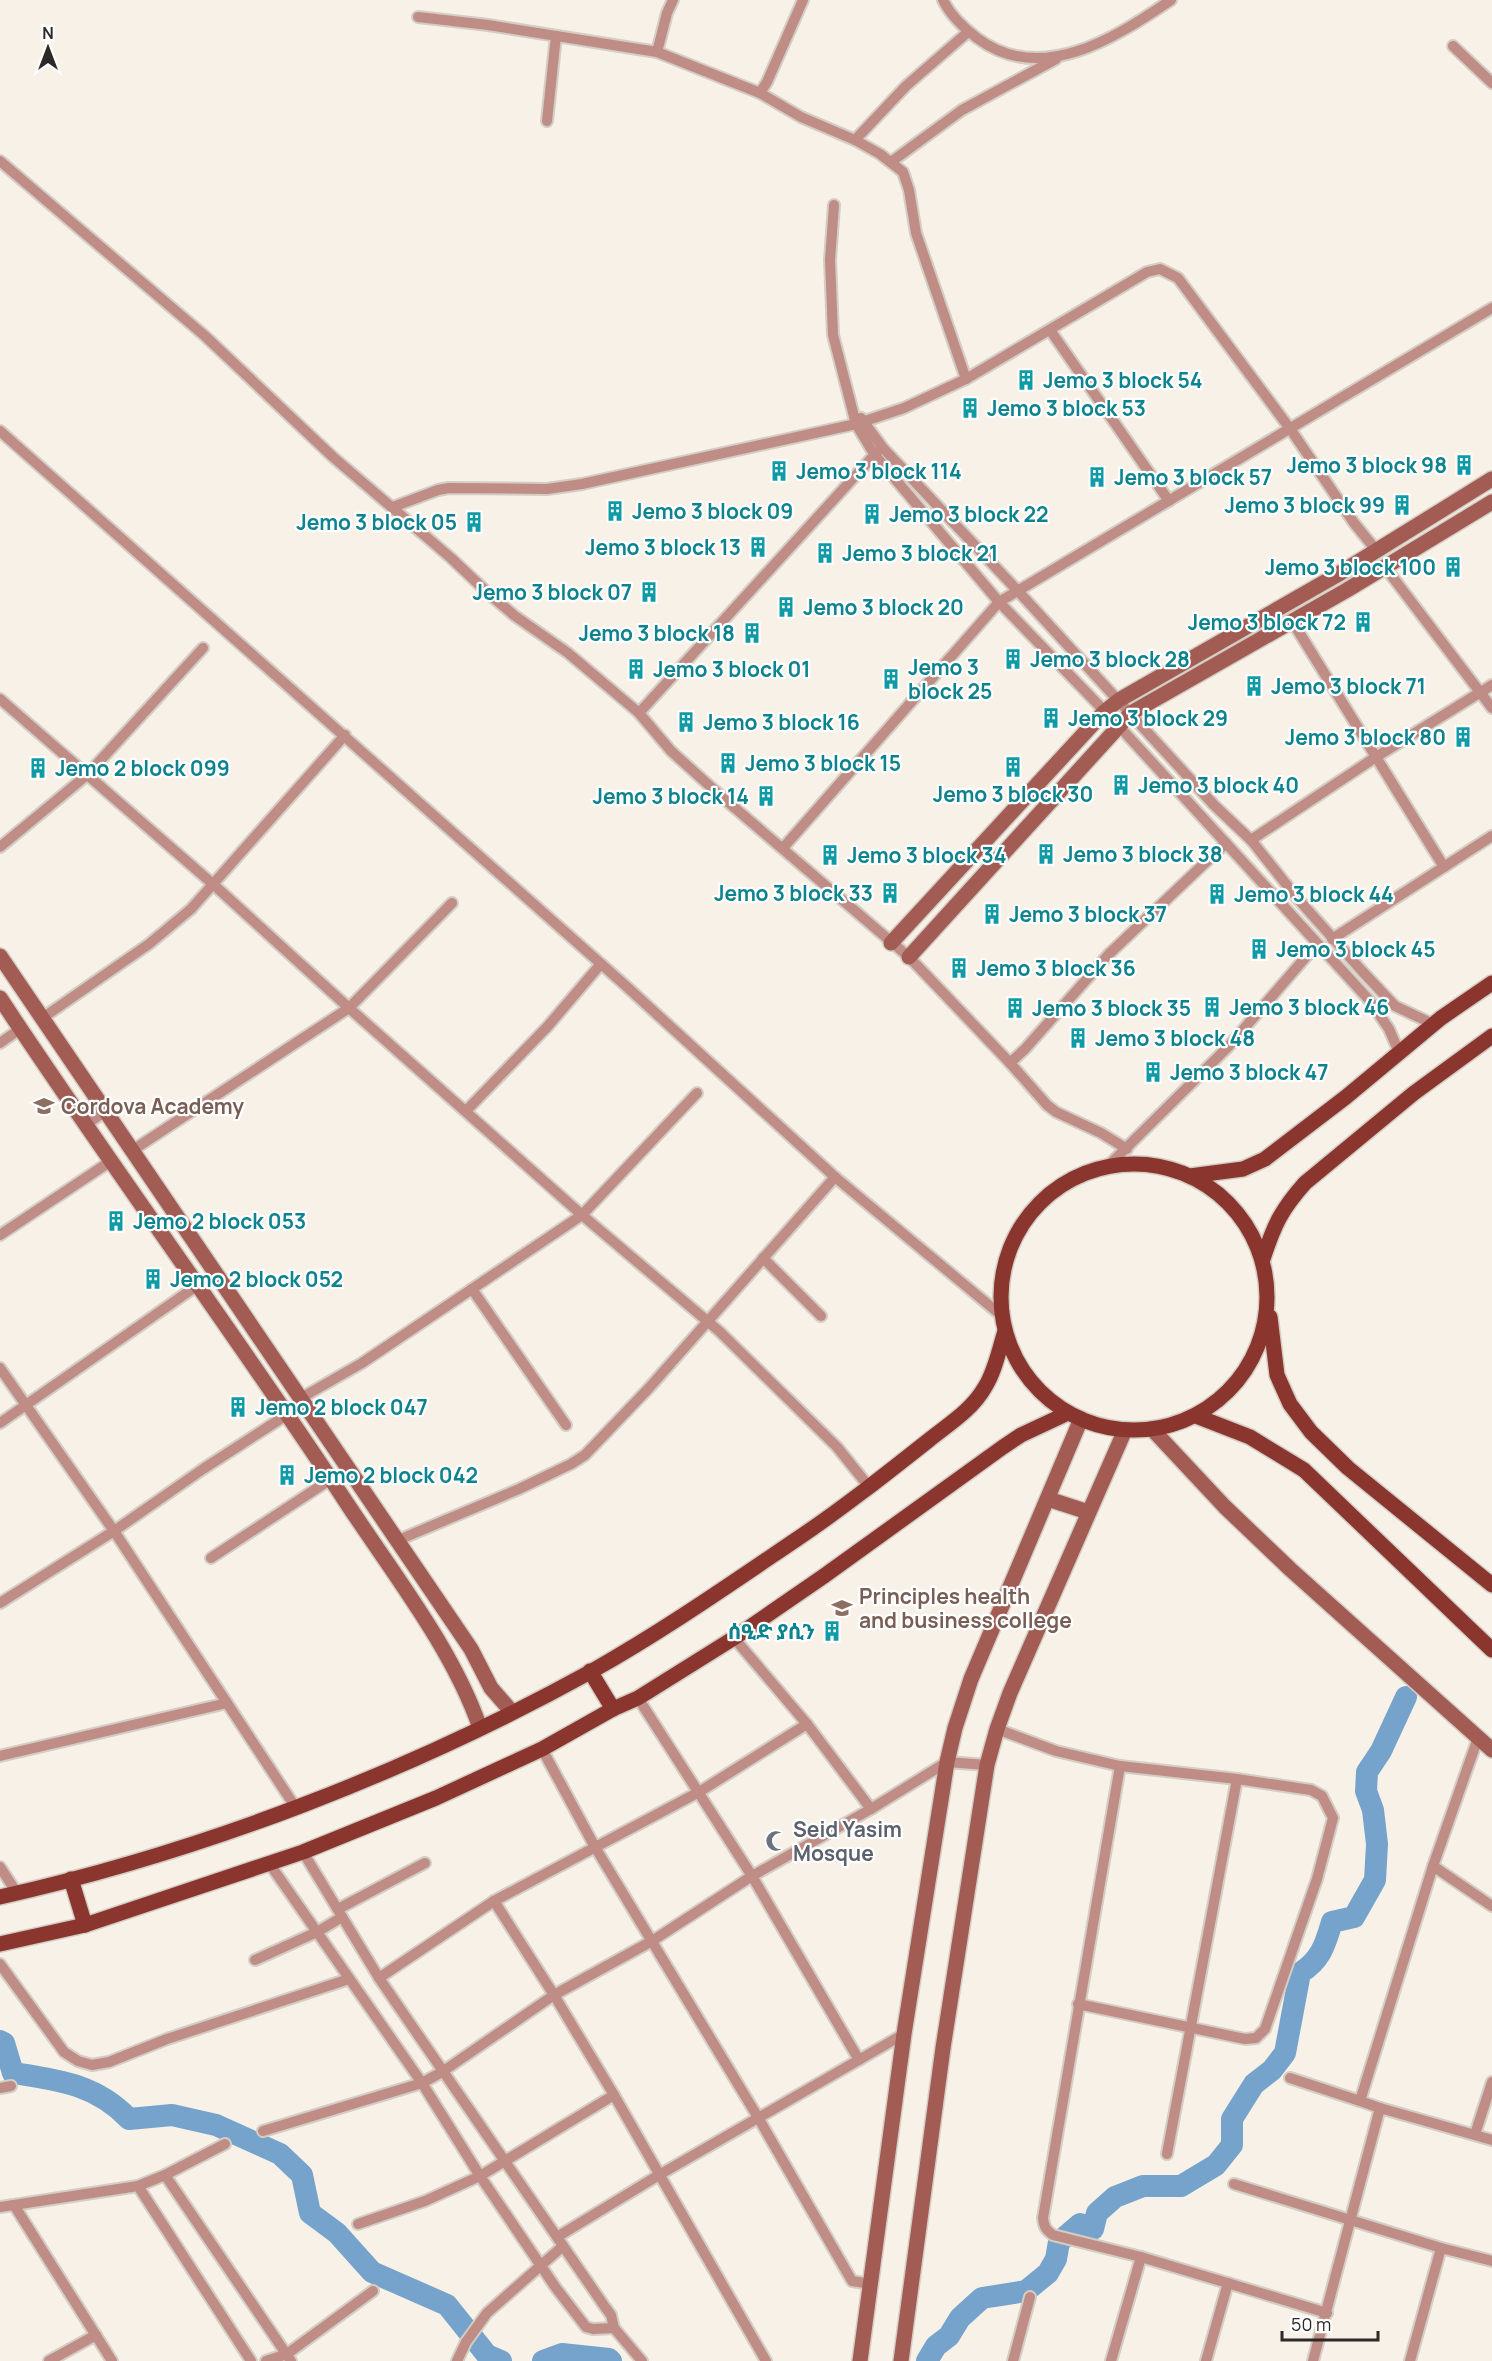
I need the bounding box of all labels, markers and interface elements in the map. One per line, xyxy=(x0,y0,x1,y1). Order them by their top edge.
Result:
north arrow xyxy=(18,18,78,78)
text: N xyxy=(42,22,54,44)
place label: Jemo 3 block 54 xyxy=(1043,366,1203,394)
building icon: Jemo 3 block 54 xyxy=(1014,368,1038,392)
place label: Jemo 3 block 53 xyxy=(987,394,1146,422)
building icon: Jemo 3 block 53 xyxy=(958,396,982,420)
place label: Jemo 3 block 98 xyxy=(1287,451,1447,479)
building icon: Jemo 3 block 98 xyxy=(1452,453,1476,477)
place label: Jemo 3 block 114 xyxy=(796,457,962,485)
building icon: Jemo 3 block 114 xyxy=(767,459,791,483)
place label: Jemo 3 block 57 xyxy=(1114,463,1272,491)
building icon: Jemo 3 block 57 xyxy=(1085,465,1109,489)
place label: Jemo 3 block 99 xyxy=(1224,491,1385,519)
building icon: Jemo 3 block 99 xyxy=(1390,493,1414,517)
place label: Jemo 3 block 09 xyxy=(632,497,793,525)
building icon: Jemo 3 block 09 xyxy=(603,499,627,523)
place label: Jemo 3 block 22 xyxy=(889,500,1049,528)
building icon: Jemo 3 block 22 xyxy=(860,502,884,526)
place label: Jemo 3 block 05 xyxy=(296,508,457,536)
building icon: Jemo 3 block 05 xyxy=(462,510,486,534)
place label: Jemo 3 block 13 xyxy=(585,533,741,561)
building icon: Jemo 3 block 13 xyxy=(746,535,770,559)
place label: Jemo 3 block 21 xyxy=(842,539,998,567)
building icon: Jemo 3 block 21 xyxy=(813,541,837,565)
place label: Jemo 3 block 100 xyxy=(1265,553,1436,581)
building icon: Jemo 3 block 100 xyxy=(1441,555,1465,579)
place label: Jemo 3 block 07 xyxy=(472,578,632,606)
building icon: Jemo 3 block 07 xyxy=(637,580,661,604)
place label: Jemo 3 block 20 xyxy=(803,593,964,621)
building icon: Jemo 3 block 20 xyxy=(774,595,798,619)
place label: Jemo 3 block 72 xyxy=(1188,608,1346,636)
building icon: Jemo 3 block 72 xyxy=(1351,610,1375,634)
place label: Jemo 3 block 18 xyxy=(578,619,735,647)
building icon: Jemo 3 block 18 xyxy=(740,621,764,645)
place label: Jemo 3 block 28 xyxy=(1030,645,1190,673)
building icon: Jemo 3 block 28 xyxy=(1001,647,1025,671)
place label: Jemo 3 block 25 xyxy=(908,653,992,705)
place label: Jemo 3 block 01 xyxy=(653,655,811,683)
building icon: Jemo 3 block 01 xyxy=(624,657,648,681)
building icon: Jemo 3 block 25 xyxy=(879,667,903,691)
place label: Jemo 3 block 71 xyxy=(1271,672,1426,700)
building icon: Jemo 3 block 71 xyxy=(1242,674,1266,698)
place label: Jemo 3 block 29 xyxy=(1068,704,1228,732)
building icon: Jemo 3 block 29 xyxy=(1039,706,1063,730)
place label: Jemo 3 block 16 xyxy=(703,708,860,736)
building icon: Jemo 3 block 16 xyxy=(674,710,698,734)
place label: Jemo 3 block 80 xyxy=(1285,723,1446,751)
building icon: Jemo 3 block 80 xyxy=(1451,725,1475,749)
place label: Jemo 3 block 15 xyxy=(745,749,901,777)
building icon: Jemo 3 block 15 xyxy=(716,751,740,775)
place label: Jemo 2 block 099 xyxy=(55,754,230,782)
building icon: Jemo 3 block 30 xyxy=(1001,755,1025,779)
building icon: Jemo 2 block 099 xyxy=(26,756,50,780)
place label: Jemo 3 block 40 xyxy=(1138,771,1299,799)
building icon: Jemo 3 block 40 xyxy=(1109,773,1133,797)
place label: Jemo 3 block 30 xyxy=(933,780,1093,808)
place label: Jemo 3 block 14 xyxy=(593,782,749,810)
building icon: Jemo 3 block 14 xyxy=(754,784,778,808)
place label: Jemo 3 block 38 xyxy=(1063,840,1223,868)
place label: Jemo 3 block 34 xyxy=(847,841,1007,869)
building icon: Jemo 3 block 38 xyxy=(1034,842,1058,866)
building icon: Jemo 3 block 34 xyxy=(818,843,842,867)
place label: Jemo 3 block 33 xyxy=(714,879,873,907)
place label: Jemo 3 block 44 xyxy=(1234,880,1394,908)
building icon: Jemo 3 block 33 xyxy=(878,881,902,905)
building icon: Jemo 3 block 44 xyxy=(1205,882,1229,906)
place label: Jemo 3 block 37 xyxy=(1009,900,1167,928)
building icon: Jemo 3 block 37 xyxy=(980,902,1004,926)
place label: Jemo 3 block 45 xyxy=(1276,935,1436,963)
building icon: Jemo 3 block 45 xyxy=(1247,937,1271,961)
place label: Jemo 3 block 36 xyxy=(976,954,1136,982)
building icon: Jemo 3 block 36 xyxy=(947,956,971,980)
place label: Jemo 3 block 46 xyxy=(1229,993,1389,1021)
place label: Jemo 3 block 35 xyxy=(1032,994,1191,1022)
building icon: Jemo 3 block 46 xyxy=(1200,995,1224,1019)
building icon: Jemo 3 block 35 xyxy=(1003,996,1027,1020)
place label: Jemo 3 block 48 xyxy=(1095,1024,1255,1052)
building icon: Jemo 3 block 48 xyxy=(1066,1026,1090,1050)
place label: Jemo 3 block 47 xyxy=(1170,1058,1329,1086)
building icon: Jemo 3 block 47 xyxy=(1141,1060,1165,1084)
place label: Cordova Academy xyxy=(61,1092,244,1120)
school or university icon: Cordova Academy xyxy=(32,1094,56,1118)
place label: Jemo 2 block 053 xyxy=(133,1207,306,1235)
building icon: Jemo 2 block 053 xyxy=(104,1209,128,1233)
place label: Jemo 2 block 052 xyxy=(170,1265,343,1293)
building icon: Jemo 2 block 052 xyxy=(141,1267,165,1291)
place label: Jemo 2 block 047 xyxy=(255,1393,428,1421)
building icon: Jemo 2 block 047 xyxy=(226,1395,250,1419)
place label: Jemo 2 block 042 xyxy=(304,1461,478,1489)
building icon: Jemo 2 block 042 xyxy=(275,1463,299,1487)
place label: Principles health and business college xyxy=(859,1582,1072,1634)
school or university icon: Principles health and business college xyxy=(830,1596,854,1620)
place label: ሰዒድ ያሲን xyxy=(728,1617,815,1645)
building icon: ሰዒድ ያሲን xyxy=(820,1619,844,1643)
place label: Seid Yasim Mosque xyxy=(793,1815,902,1867)
mosque icon: Seid Yasim Mosque xyxy=(764,1829,788,1853)
scale bar xyxy=(1282,2304,1378,2342)
text: 50 m xyxy=(1291,2312,1331,2336)

